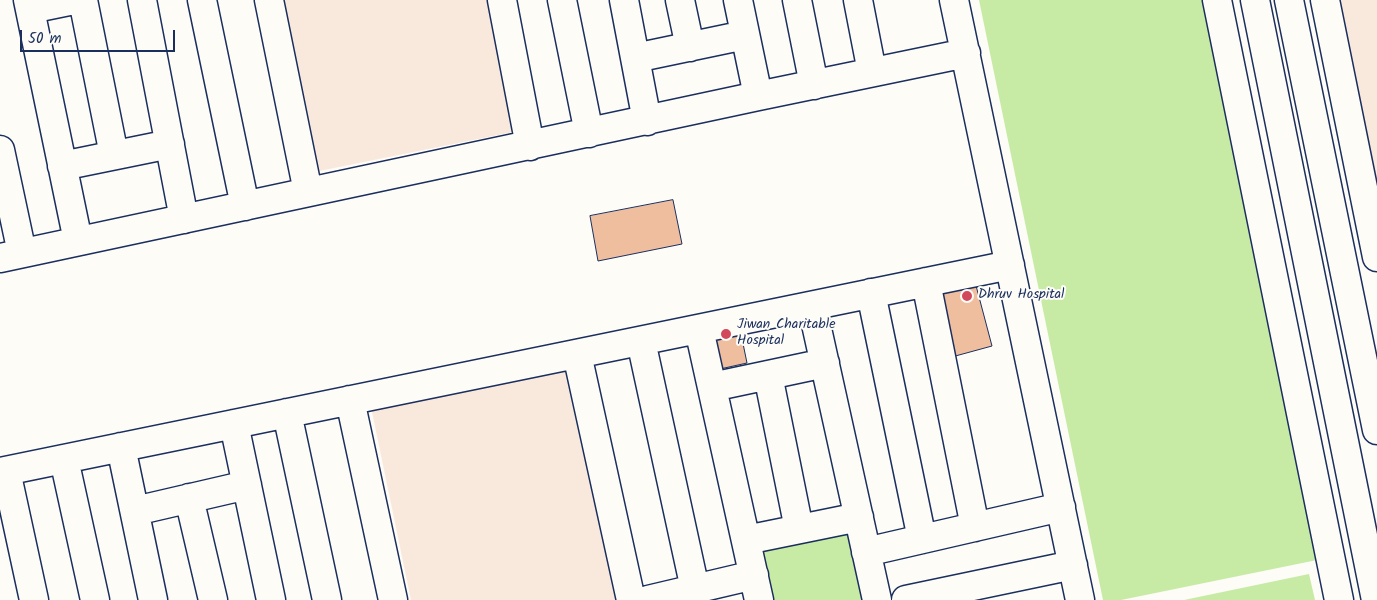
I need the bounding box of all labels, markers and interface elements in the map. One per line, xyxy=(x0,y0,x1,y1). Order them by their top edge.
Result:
scale bar xyxy=(22,20,178,52)
text: 50 m xyxy=(28,27,62,51)
place label: Dhruv Hospital xyxy=(978,288,1065,304)
marker: Dhruv Hospital xyxy=(960,289,974,303)
place label: Jiwan Charitable Hospital xyxy=(737,318,835,351)
marker: Jiwan Charitable Hospital xyxy=(719,327,733,341)

